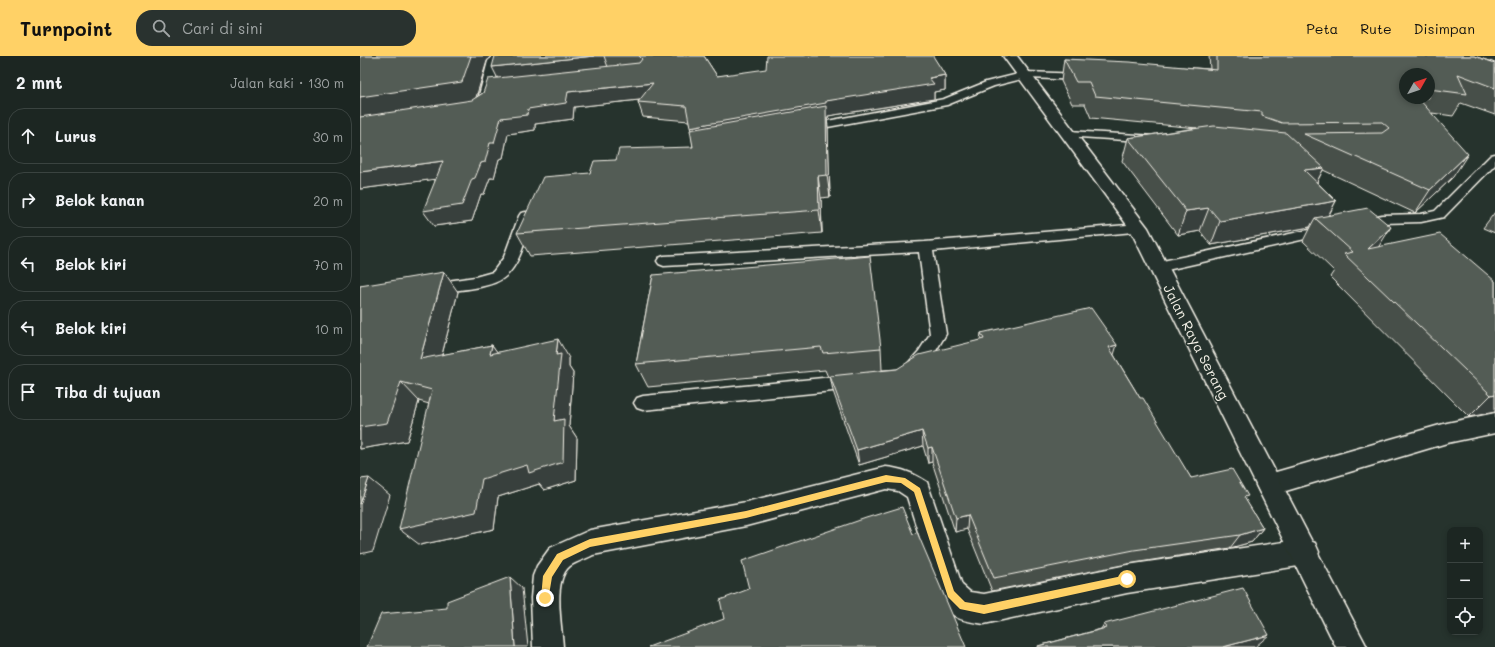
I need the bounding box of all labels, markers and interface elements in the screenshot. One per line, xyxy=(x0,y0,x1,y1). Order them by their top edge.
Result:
search box xyxy=(136,10,416,46)
text: Turnpoint xyxy=(20,16,112,41)
icon: search xyxy=(150,17,172,39)
text: Cari di sini xyxy=(182,18,263,38)
text: Peta xyxy=(1306,19,1338,38)
text: Rute xyxy=(1360,19,1392,38)
text: Disimpan xyxy=(1414,19,1475,38)
north arrow xyxy=(1399,68,1435,104)
text: 2 mnt xyxy=(16,71,62,93)
text: Jalan kaki · 130 m xyxy=(230,74,344,91)
icon: ahead xyxy=(17,125,39,147)
text: Lurus xyxy=(55,126,96,146)
text: 30 m xyxy=(313,128,343,145)
icon: right xyxy=(17,189,39,211)
text: Belok kanan xyxy=(55,190,144,210)
text: 20 m xyxy=(313,192,343,209)
icon: left xyxy=(17,253,39,275)
text: Belok kiri xyxy=(55,254,127,274)
text: 70 m xyxy=(313,256,343,273)
street label: Jalan Raya Serang xyxy=(1159,281,1234,403)
icon: left xyxy=(17,317,39,339)
text: Belok kiri xyxy=(55,318,127,338)
text: 10 m xyxy=(315,320,343,337)
icon: arrive xyxy=(17,381,39,403)
text: Tiba di tujuan xyxy=(55,382,160,402)
map controls xyxy=(1447,527,1483,635)
button: + xyxy=(1447,527,1483,563)
button: − xyxy=(1447,563,1483,599)
route start xyxy=(1118,570,1136,588)
route end xyxy=(536,589,554,607)
button: locate xyxy=(1447,599,1483,635)

